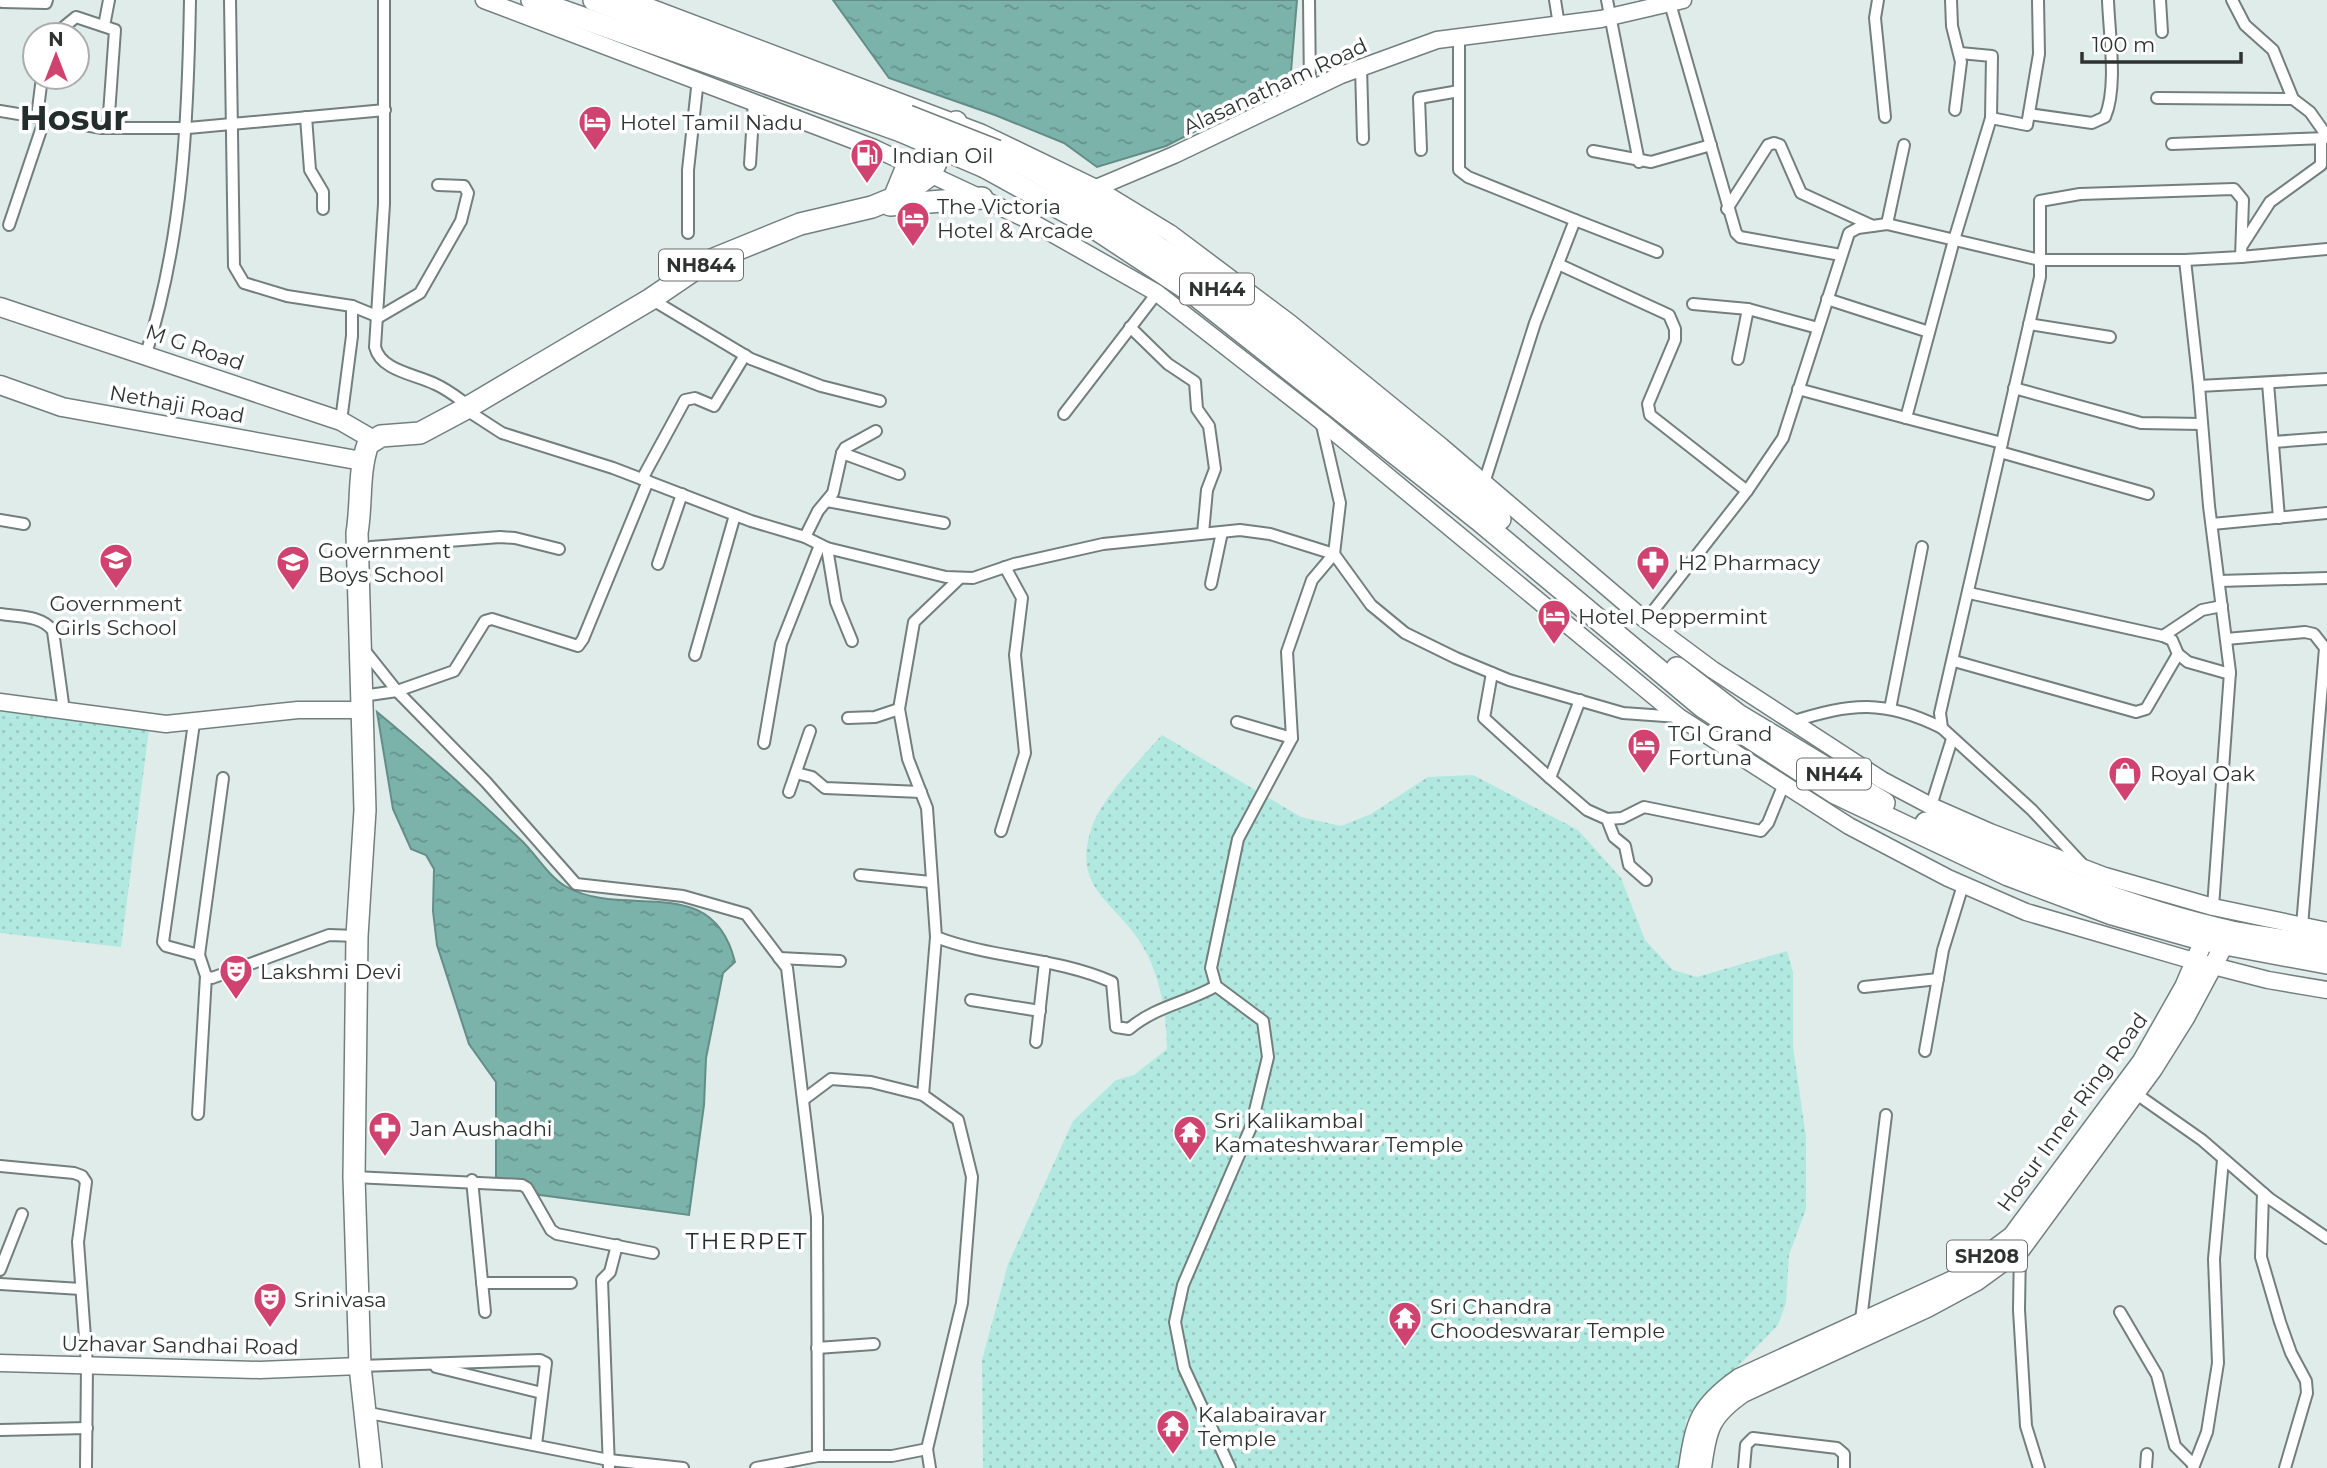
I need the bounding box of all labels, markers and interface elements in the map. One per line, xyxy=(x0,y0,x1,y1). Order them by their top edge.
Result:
north arrow xyxy=(21,21,91,91)
scale bar xyxy=(2082,21,2241,65)
text: N xyxy=(48,28,64,51)
street label: Alasanatham Road xyxy=(1179,32,1371,140)
text: 100 m xyxy=(2092,32,2155,57)
district label: Hosur xyxy=(20,96,128,139)
hotel icon: Hotel Tamil Nadu xyxy=(576,103,614,152)
place label: Hotel Tamil Nadu xyxy=(620,110,803,135)
fuel station icon: Indian Oil xyxy=(848,136,886,185)
place label: Indian Oil xyxy=(892,143,993,168)
place label: The Victoria Hotel & Arcade xyxy=(937,194,1093,243)
hotel icon: The Victoria Hotel & Arcade xyxy=(894,199,932,248)
road number: NH844 xyxy=(659,249,743,280)
road number: NH44 xyxy=(1180,274,1254,304)
street label: M G Road xyxy=(143,319,247,375)
street label: Nethaji Road xyxy=(108,380,246,428)
place label: Government Boys School xyxy=(318,538,451,587)
school or university icon: Government Girls School xyxy=(97,541,135,590)
school or university icon: Government Boys School xyxy=(274,543,312,592)
pharmacy icon: H2 Pharmacy xyxy=(1634,543,1672,592)
place label: H2 Pharmacy xyxy=(1678,550,1821,575)
place label: Government Girls School xyxy=(50,591,182,640)
hotel icon: Hotel Peppermint xyxy=(1535,597,1573,646)
place label: Hotel Peppermint xyxy=(1578,604,1768,629)
place label: TGI Grand Fortuna xyxy=(1668,721,1773,770)
hotel icon: TGI Grand Fortuna xyxy=(1625,726,1663,775)
shop icon: Royal Oak xyxy=(2106,754,2144,803)
road number: NH44 xyxy=(1797,758,1871,790)
place label: Royal Oak xyxy=(2150,761,2256,786)
theatre icon: Lakshmi Devi xyxy=(217,952,255,1001)
place label: Lakshmi Devi xyxy=(260,959,402,984)
street label: Hosur Inner Ring Road xyxy=(1991,1008,2153,1216)
place label: Sri Kalikambal Kamateshwarar Temple xyxy=(1214,1108,1464,1157)
pharmacy icon: Jan Aushadhi xyxy=(366,1109,404,1158)
temple icon: Sri Kalikambal Kamateshwarar Temple xyxy=(1171,1113,1209,1162)
place label: Jan Aushadhi xyxy=(409,1116,553,1141)
district label: THERPET xyxy=(686,1227,808,1255)
road number: SH208 xyxy=(1947,1240,2027,1272)
theatre icon: Srinivasa xyxy=(251,1280,289,1329)
place label: Srinivasa xyxy=(294,1287,387,1312)
place label: Sri Chandra Choodeswarar Temple xyxy=(1430,1294,1665,1343)
temple icon: Sri Chandra Choodeswarar Temple xyxy=(1386,1299,1424,1348)
street label: Uzhavar Sandhai Road xyxy=(61,1330,299,1360)
place label: Kalabairavar Temple xyxy=(1198,1402,1327,1451)
temple icon: Kalabairavar Temple xyxy=(1154,1407,1192,1456)

